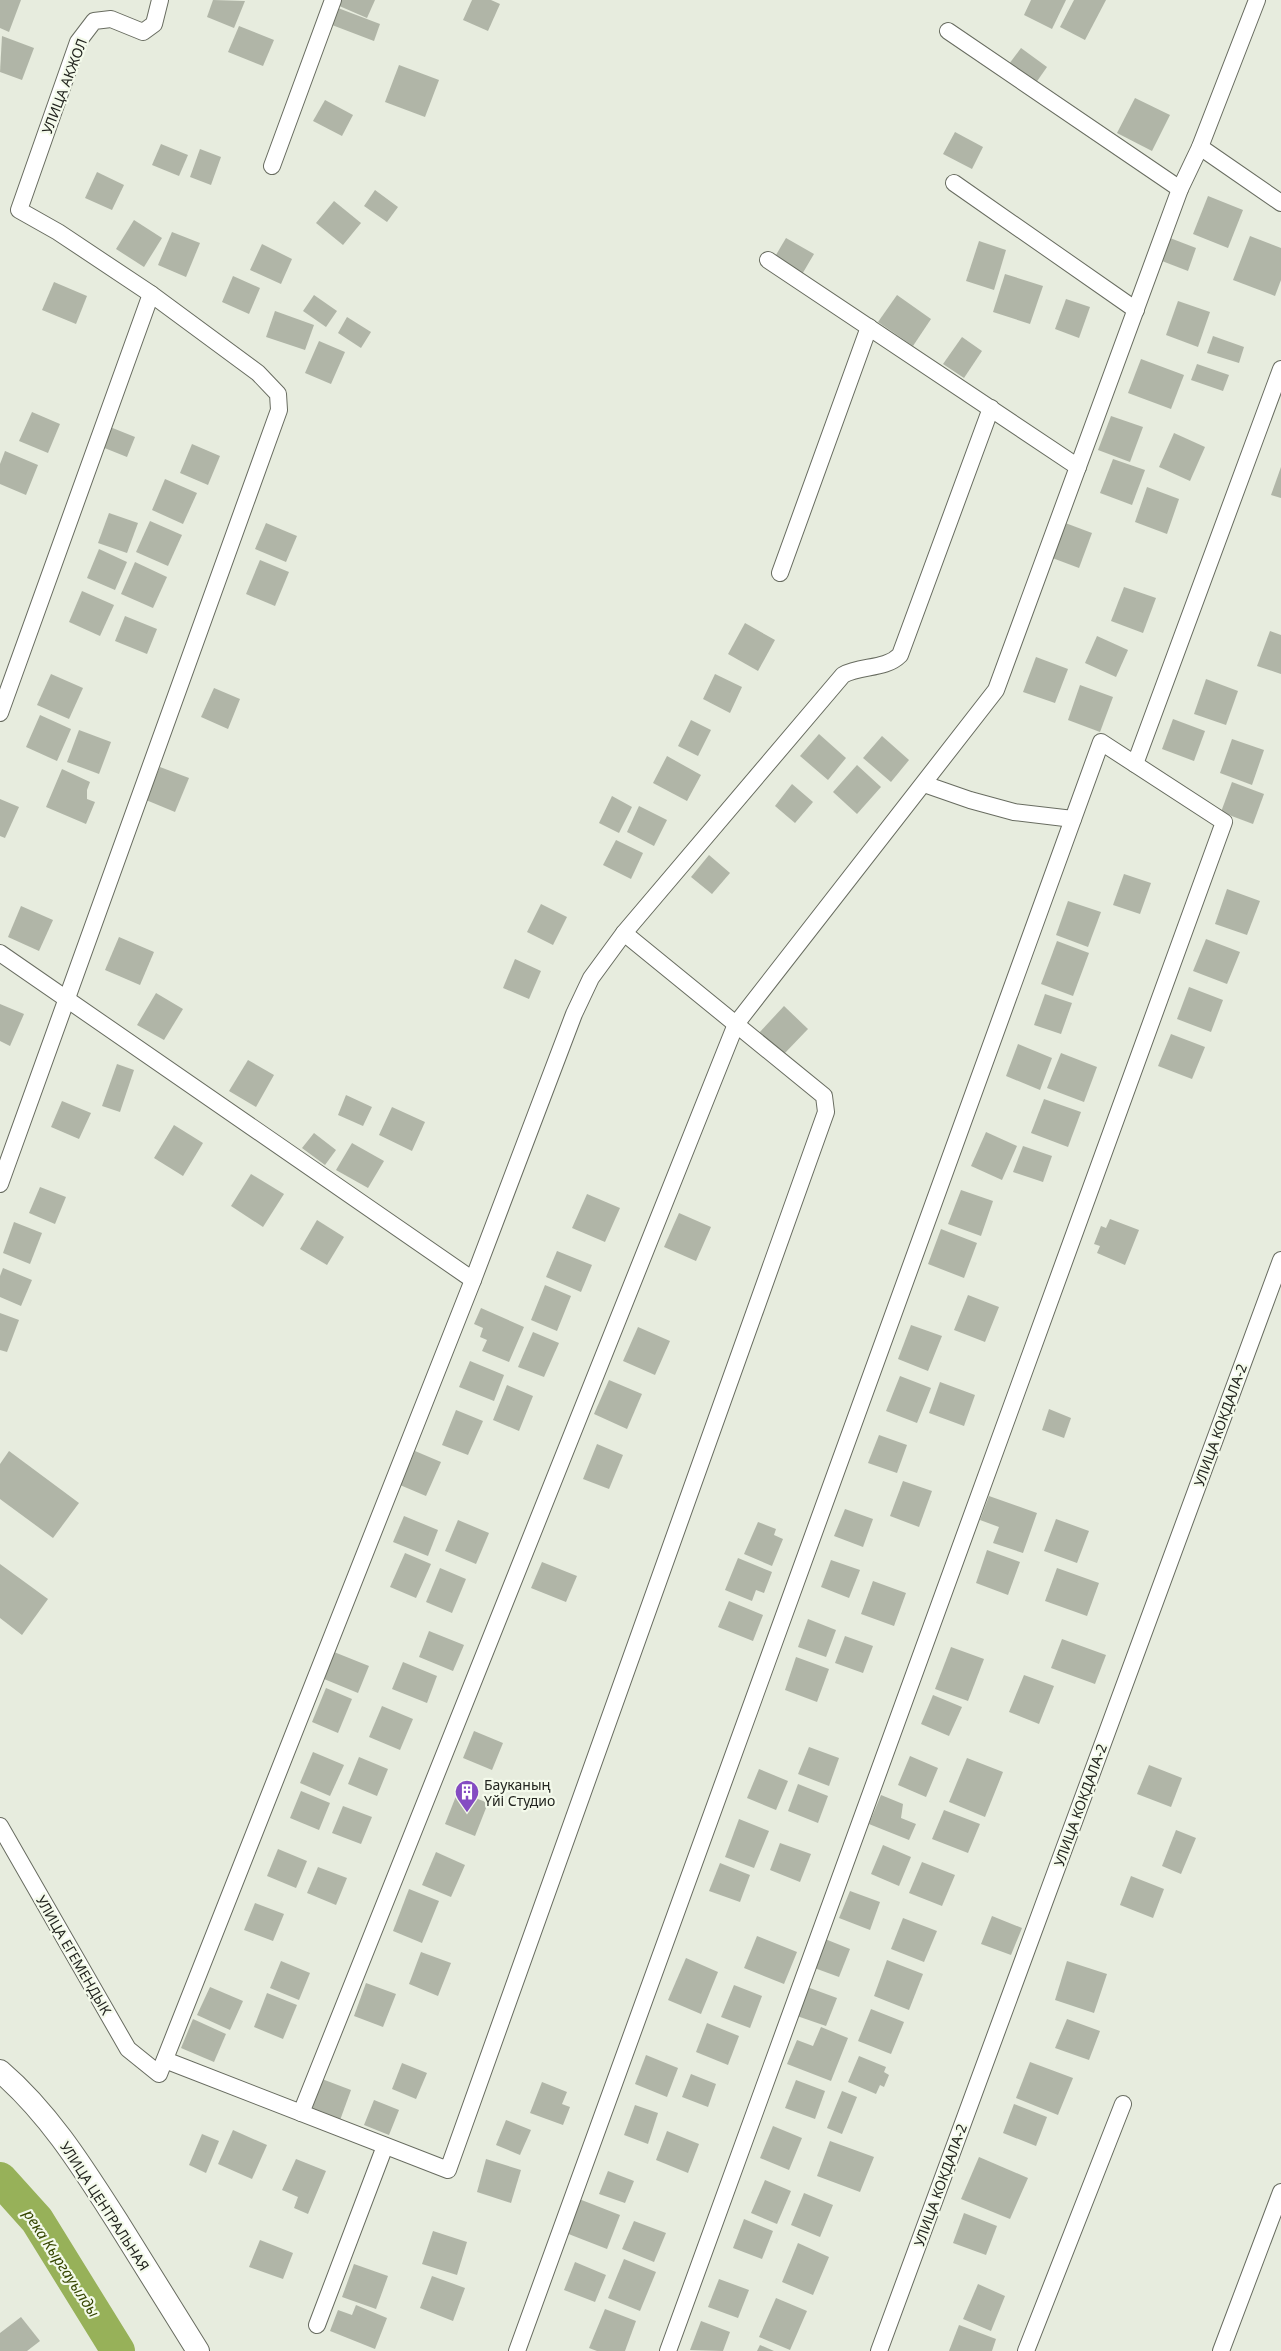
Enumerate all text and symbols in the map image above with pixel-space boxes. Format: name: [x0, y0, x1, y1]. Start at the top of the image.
street label: УЛИЦА АКЖОЛ: [37, 35, 91, 137]
street label: УЛИЦА КОКДАЛА-2: [1189, 1361, 1251, 1489]
street label: УЛИЦА КОКДАЛА-2: [1049, 1741, 1111, 1869]
place label: Бауканың Үйі Студио: [484, 1775, 555, 1810]
building icon: Бауканың Үйі Студио: [454, 1779, 480, 1813]
street label: УЛИЦА ЕГЕМЕНДЫК: [32, 1892, 116, 2018]
street label: УЛИЦА КОКДАЛА-2: [909, 2121, 971, 2249]
street label: УЛИЦА ЦЕНТРАЛЬНАЯ: [56, 2138, 154, 2274]
water label: река Кыргауылды: [19, 2204, 104, 2321]

